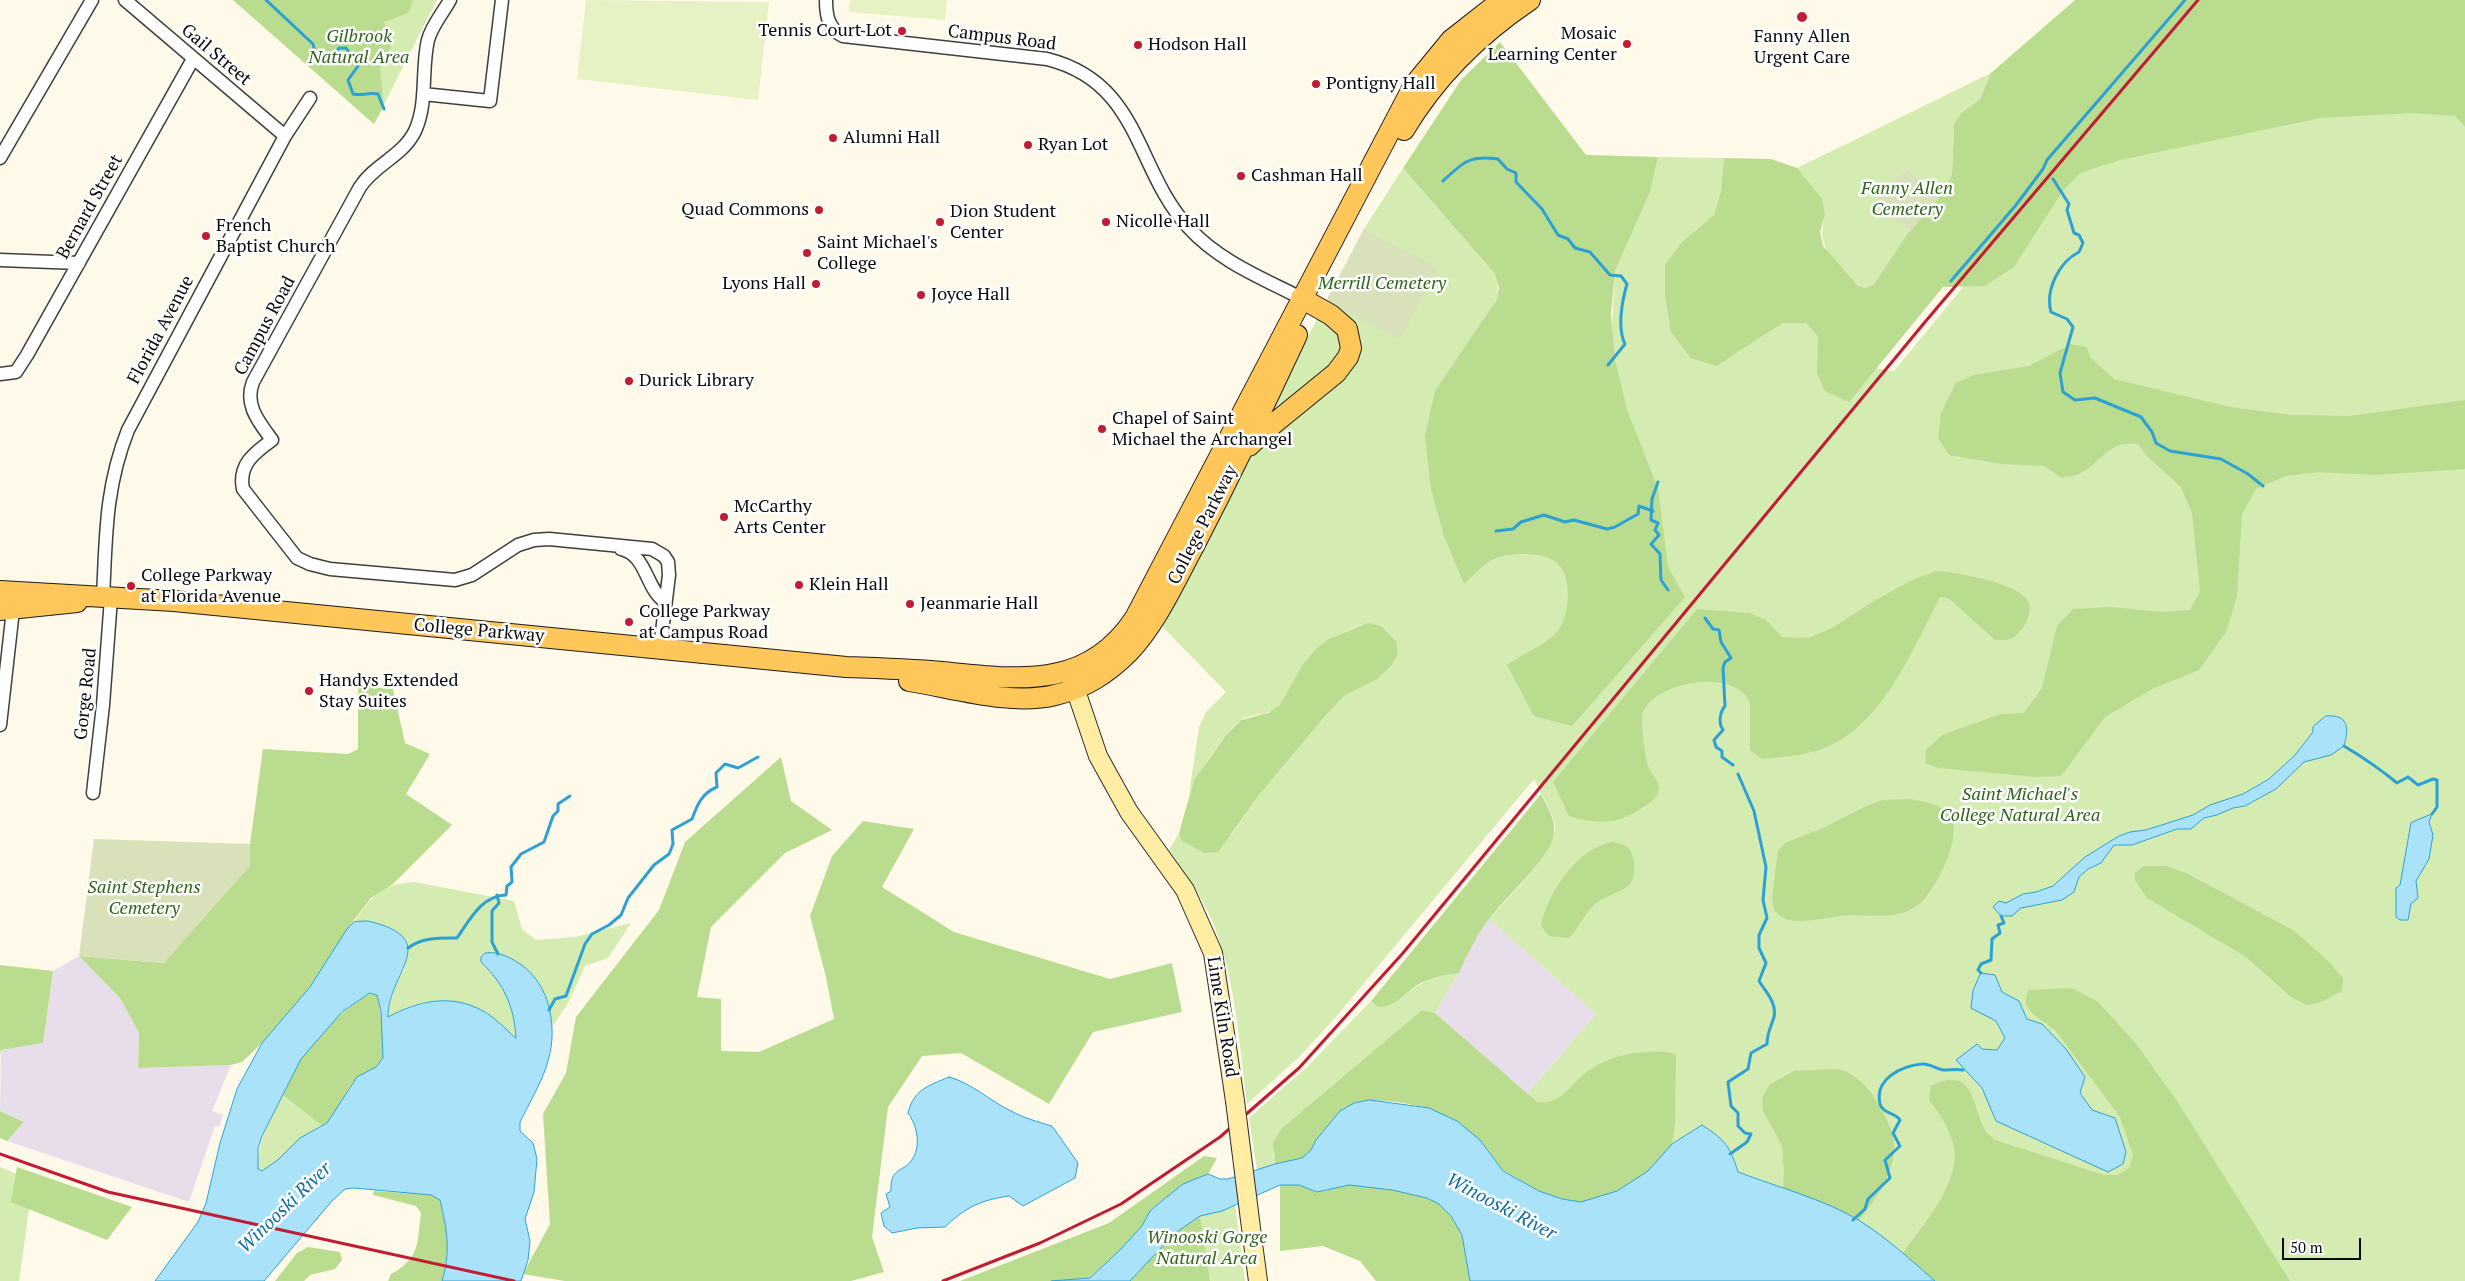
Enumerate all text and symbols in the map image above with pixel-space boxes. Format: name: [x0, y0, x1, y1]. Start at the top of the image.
marker: Fanny Allen Urgent Care: [1795, 10, 1809, 24]
street label: Gail Street: [177, 20, 255, 90]
place label: Tennis Court Lot: [758, 20, 892, 42]
street label: Campus Road: [947, 21, 1057, 55]
place label: Mosaic Learning Center: [1488, 23, 1617, 66]
marker: Tennis Court Lot: [896, 25, 908, 37]
park label: Gilbrook Natural Area: [309, 26, 409, 68]
place label: Fanny Allen Urgent Care: [1754, 26, 1850, 68]
place label: Hodson Hall: [1148, 34, 1247, 56]
marker: Mosaic Learning Center: [1621, 38, 1633, 50]
marker: Hodson Hall: [1132, 39, 1144, 51]
place label: Pontigny Hall: [1326, 73, 1436, 95]
marker: Pontigny Hall: [1310, 78, 1322, 90]
place label: Alumni Hall: [843, 127, 940, 149]
marker: Alumni Hall: [827, 132, 839, 144]
place label: Ryan Lot: [1038, 134, 1108, 156]
marker: Ryan Lot: [1022, 139, 1034, 151]
street label: Bernard Street: [52, 151, 128, 263]
place label: Cashman Hall: [1251, 165, 1363, 187]
marker: Cashman Hall: [1235, 170, 1247, 182]
park label: Fanny Allen Cemetery: [1861, 178, 1953, 220]
place label: Quad Commons: [681, 199, 809, 221]
place label: Dion Student Center: [950, 201, 1056, 243]
marker: Quad Commons: [813, 204, 825, 216]
place label: Nicolle Hall: [1116, 211, 1210, 233]
place label: French Baptist Church: [216, 215, 335, 258]
marker: Dion Student Center: [934, 216, 946, 228]
marker: Nicolle Hall: [1100, 216, 1112, 228]
marker: French Baptist Church: [200, 230, 212, 242]
place label: Saint Michael's College: [817, 232, 938, 274]
marker: Saint Michael's College: [801, 247, 813, 259]
street label: Florida Avenue: [123, 272, 199, 388]
street label: Campus Road: [230, 273, 300, 379]
place label: Lyons Hall: [722, 273, 806, 295]
park label: Merrill Cemetery: [1318, 273, 1446, 295]
marker: Lyons Hall: [810, 278, 822, 290]
place label: Joyce Hall: [931, 284, 1010, 306]
marker: Joyce Hall: [915, 289, 927, 301]
place label: Durick Library: [639, 370, 754, 392]
marker: Durick Library: [623, 375, 635, 387]
place label: Chapel of Saint Michael the Archangel: [1112, 408, 1292, 450]
marker: Chapel of Saint Michael the Archangel: [1096, 423, 1108, 435]
street label: College Parkway: [1164, 462, 1242, 588]
place label: McCarthy Arts Center: [734, 496, 826, 538]
marker: McCarthy Arts Center: [718, 511, 730, 523]
place label: College Parkway at Florida Avenue: [141, 565, 281, 608]
place label: Klein Hall: [809, 574, 889, 596]
marker: Klein Hall: [793, 579, 805, 591]
marker: College Parkway at Florida Avenue: [125, 580, 137, 592]
place label: Jeanmarie Hall: [920, 593, 1038, 615]
marker: Jeanmarie Hall: [904, 598, 916, 610]
place label: College Parkway at Campus Road: [639, 601, 770, 644]
street label: College Parkway: [413, 615, 545, 647]
marker: College Parkway at Campus Road: [623, 616, 635, 628]
street label: Gorge Road: [70, 647, 102, 741]
place label: Handys Extended Stay Suites: [319, 670, 458, 712]
marker: Handys Extended Stay Suites: [303, 685, 315, 697]
park label: Saint Michael's College Natural Area: [1940, 784, 2100, 826]
park label: Saint Stephens Cemetery: [87, 877, 201, 920]
street label: Lime Kiln Road: [1202, 955, 1242, 1079]
water label: Winooski River: [234, 1158, 336, 1258]
water label: Winooski River: [1442, 1169, 1560, 1245]
park label: Winooski Gorge Natural Area: [1147, 1227, 1267, 1270]
scale bar: [2285, 1228, 2364, 1260]
text: 50 m: [2290, 1237, 2323, 1257]

